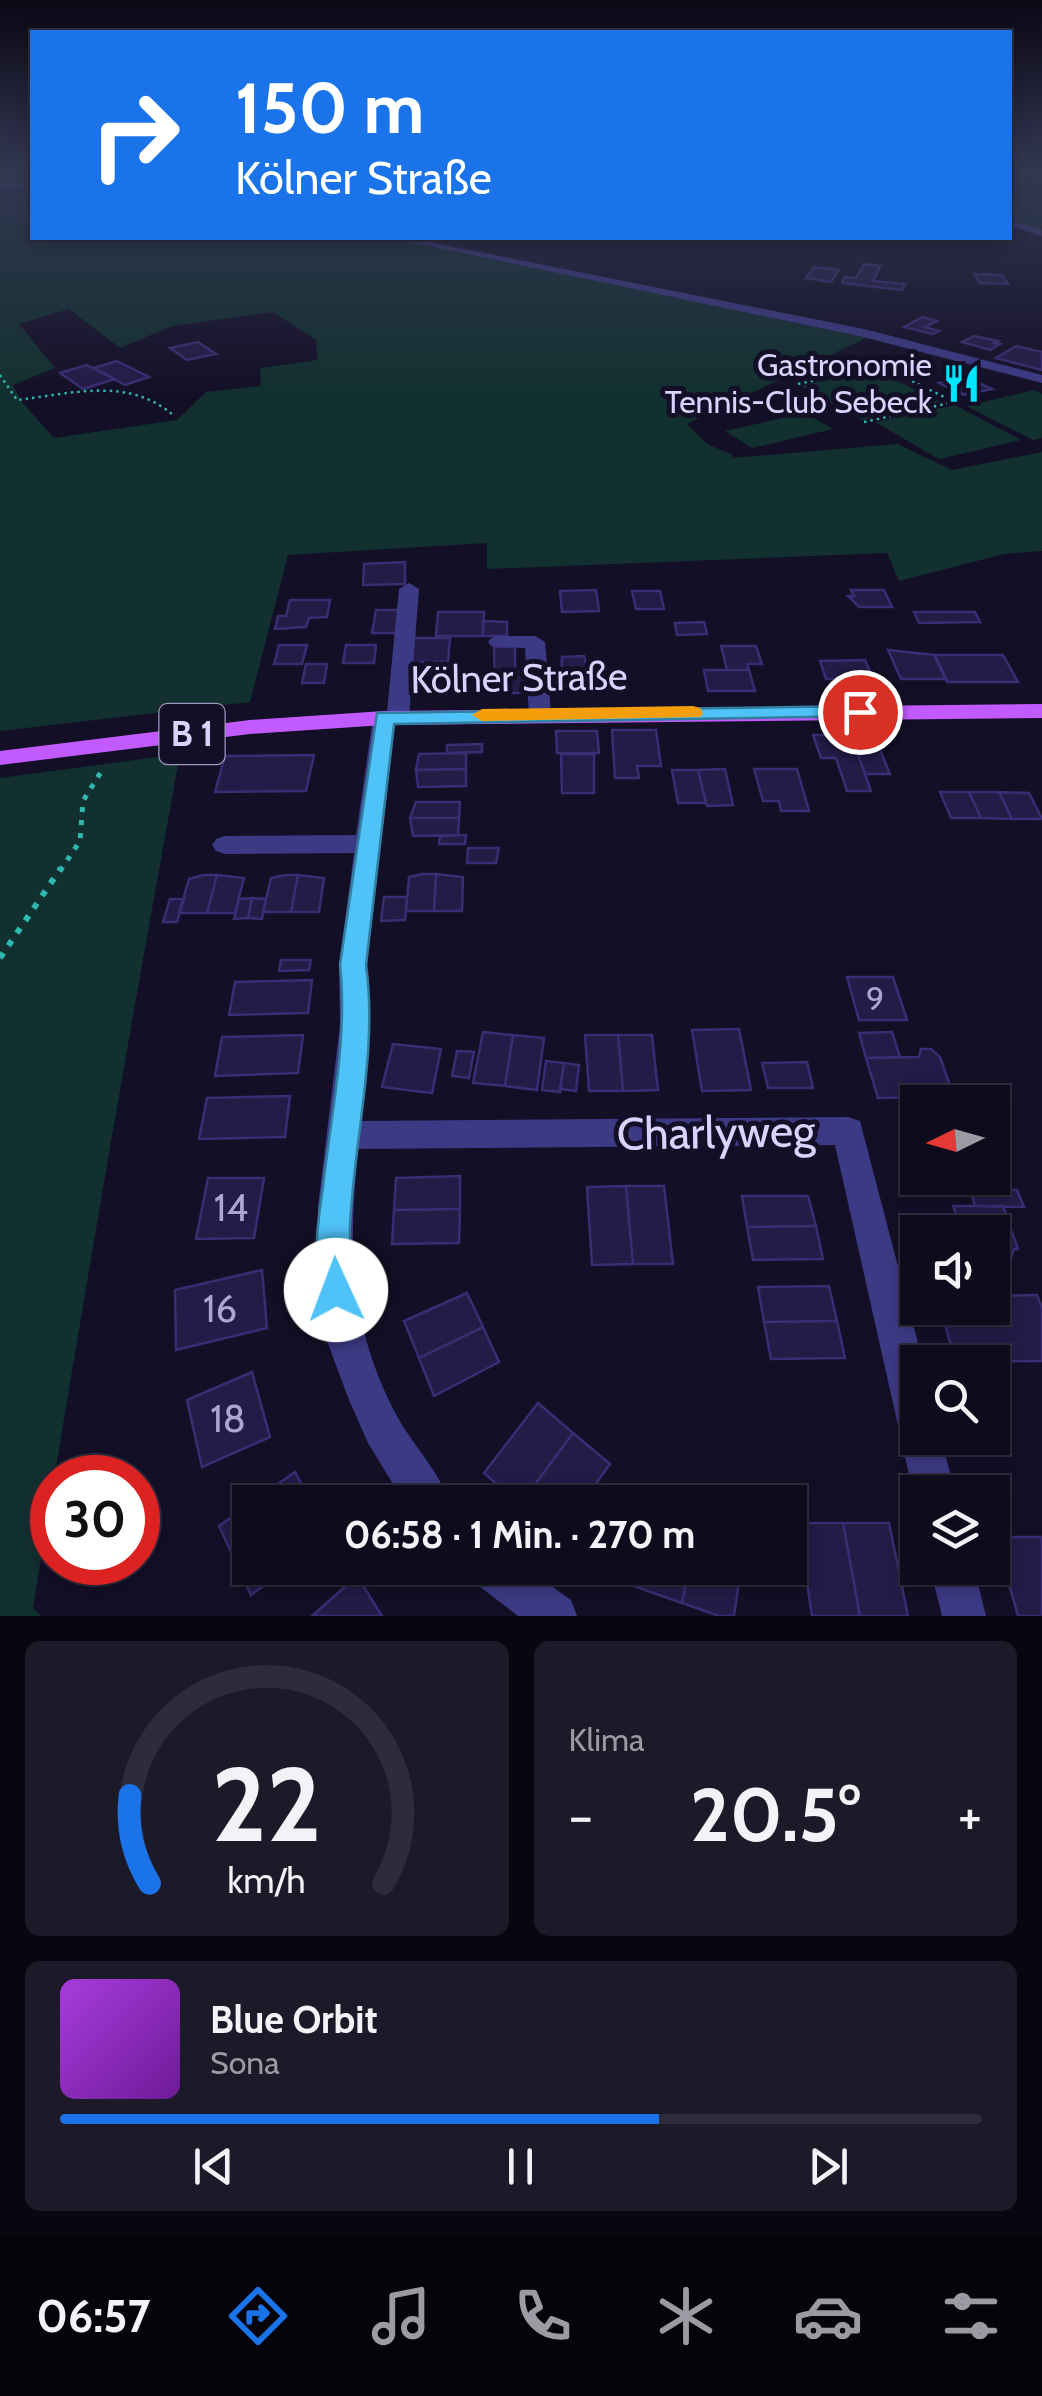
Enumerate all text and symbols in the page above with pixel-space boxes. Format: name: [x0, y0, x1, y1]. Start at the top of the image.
text: 150 m: [235, 65, 424, 151]
icon: right: [70, 70, 200, 200]
text: Kölner Straße: [235, 151, 492, 205]
place label: Gastronomie Tennis-Club Sebeck: [665, 345, 933, 421]
restaurant icon: Gastronomie Tennis-Club Sebeck: [941, 362, 983, 404]
street label: Kölner Straße: [410, 652, 628, 703]
pin: [818, 670, 903, 755]
icon: arrive: [833, 685, 888, 740]
road number: B 1: [160, 704, 224, 764]
house number: 9: [866, 978, 884, 1017]
north arrow: [900, 1085, 1010, 1195]
map controls: [900, 1085, 1010, 1585]
street label: Charlyweg: [616, 1103, 816, 1161]
house number: 14: [214, 1184, 248, 1231]
button: sound: [900, 1215, 1010, 1325]
position arrow: [284, 1238, 388, 1342]
house number: 16: [203, 1285, 237, 1332]
button: search: [900, 1345, 1010, 1455]
house number: 18: [210, 1395, 246, 1442]
speed limit sign: 30: [30, 1455, 160, 1585]
button: layers: [900, 1475, 1010, 1585]
text: 06:58 · 1 Min. · 270 m: [344, 1511, 695, 1558]
text: Klima: [569, 1720, 644, 1759]
text: 22: [212, 1741, 322, 1867]
text: 20.5°: [690, 1769, 860, 1860]
text: −: [569, 1782, 593, 1849]
text: +: [958, 1782, 982, 1849]
text: km/h: [228, 1859, 306, 1902]
text: Blue Orbit: [210, 1996, 378, 2043]
text: Sona: [210, 2043, 280, 2082]
icon: previous: [186, 2139, 241, 2194]
icon: pause: [493, 2139, 548, 2194]
icon: next: [801, 2139, 856, 2194]
icon: directions: [223, 2281, 293, 2351]
icon: music: [366, 2281, 436, 2351]
icon: phone: [508, 2281, 578, 2351]
icon: climate: [651, 2281, 721, 2351]
icon: car: [793, 2281, 863, 2351]
icon: filters: [936, 2281, 1006, 2351]
text: 06:57: [36, 2289, 150, 2343]

